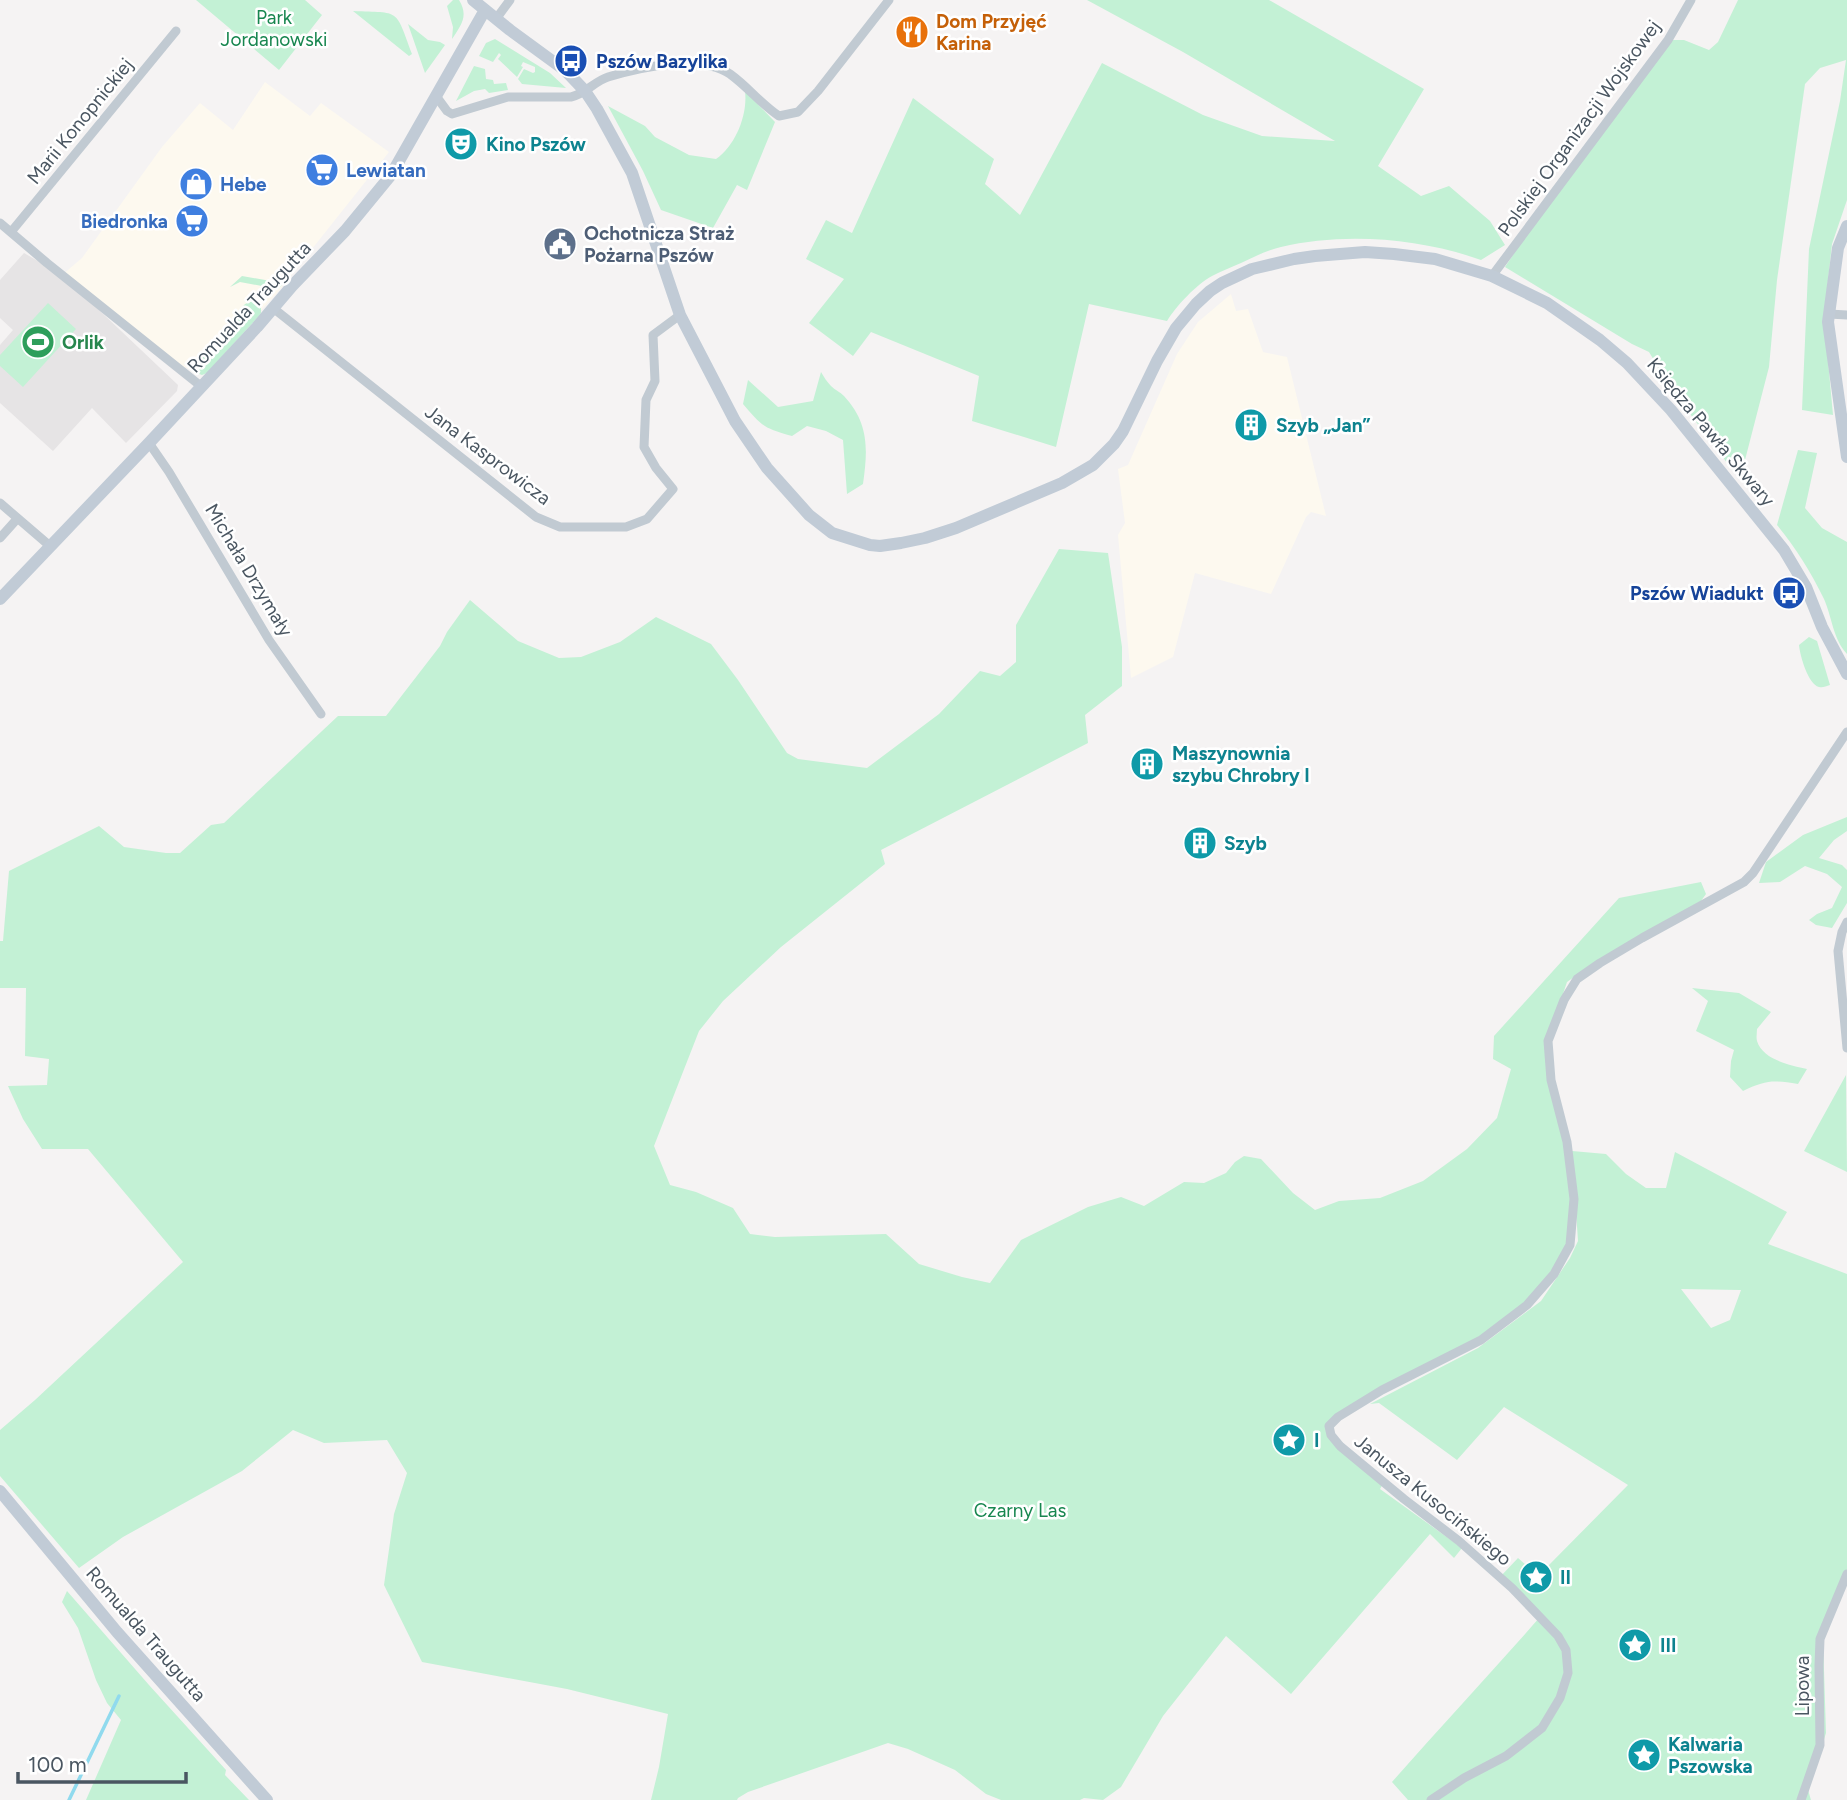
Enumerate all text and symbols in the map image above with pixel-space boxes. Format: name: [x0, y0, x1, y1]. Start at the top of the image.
park label: Park Jordanowski: [221, 6, 327, 51]
place label: Dom Przyjęć Karina: [936, 10, 1047, 55]
restaurant icon: Dom Przyjęć Karina: [893, 13, 931, 51]
street label: Polskiej Organizacji Wojskowej: [1493, 15, 1665, 241]
bus stop icon: Pszów Bazylika: [552, 42, 590, 80]
place label: Pszów Bazylika: [596, 50, 728, 73]
street label: Marii Konopnickiej: [22, 53, 138, 189]
theatre icon: Kino Pszów: [442, 125, 480, 163]
place label: Kino Pszów: [486, 133, 586, 156]
supermarket icon: Lewiatan: [303, 151, 341, 189]
place label: Lewiatan: [346, 159, 426, 182]
shop icon: Hebe: [177, 165, 215, 203]
place label: Hebe: [220, 173, 267, 196]
supermarket icon: Biedronka: [173, 202, 211, 240]
place label: Biedronka: [81, 210, 168, 233]
place label: Ochotnicza Straż Pożarna Pszów: [584, 222, 734, 267]
public building icon: Ochotnicza Straż Pożarna Pszów: [541, 225, 579, 263]
street label: Romualda Traugutta: [182, 237, 316, 377]
sports icon: Orlik: [19, 323, 57, 361]
place label: Orlik: [62, 331, 105, 354]
street label: Księdza Pawła Skwary: [1642, 353, 1780, 511]
street label: Jana Kasprowicza: [421, 400, 555, 510]
building icon: Szyb „Jan”: [1232, 406, 1270, 444]
place label: Szyb „Jan”: [1276, 414, 1371, 437]
street label: Michała Drzymały: [200, 499, 298, 641]
bus stop icon: Pszów Wiadukt: [1770, 574, 1808, 612]
place label: Pszów Wiadukt: [1630, 582, 1764, 605]
place label: Maszynownia szybu Chrobry I: [1172, 742, 1310, 787]
building icon: Maszynownia szybu Chrobry I: [1128, 745, 1166, 783]
building icon: Szyb: [1181, 824, 1219, 862]
place label: Szyb: [1224, 832, 1267, 855]
place icon: I: [1270, 1421, 1308, 1459]
place label: I: [1314, 1429, 1320, 1452]
street label: Janusza Kusocińskiego: [1350, 1430, 1516, 1570]
park label: Czarny Las: [974, 1499, 1066, 1522]
place icon: II: [1517, 1558, 1555, 1596]
street label: Romualda Traugutta: [81, 1562, 211, 1706]
place label: II: [1560, 1566, 1571, 1589]
place icon: III: [1616, 1626, 1654, 1664]
place label: III: [1660, 1634, 1676, 1657]
street label: Lipowa: [1791, 1656, 1814, 1716]
place label: Kalwaria Pszowska: [1668, 1733, 1753, 1778]
place icon: Kalwaria Pszowska: [1625, 1736, 1663, 1774]
scale bar: [18, 1741, 186, 1785]
text: 100 m: [28, 1752, 87, 1777]

